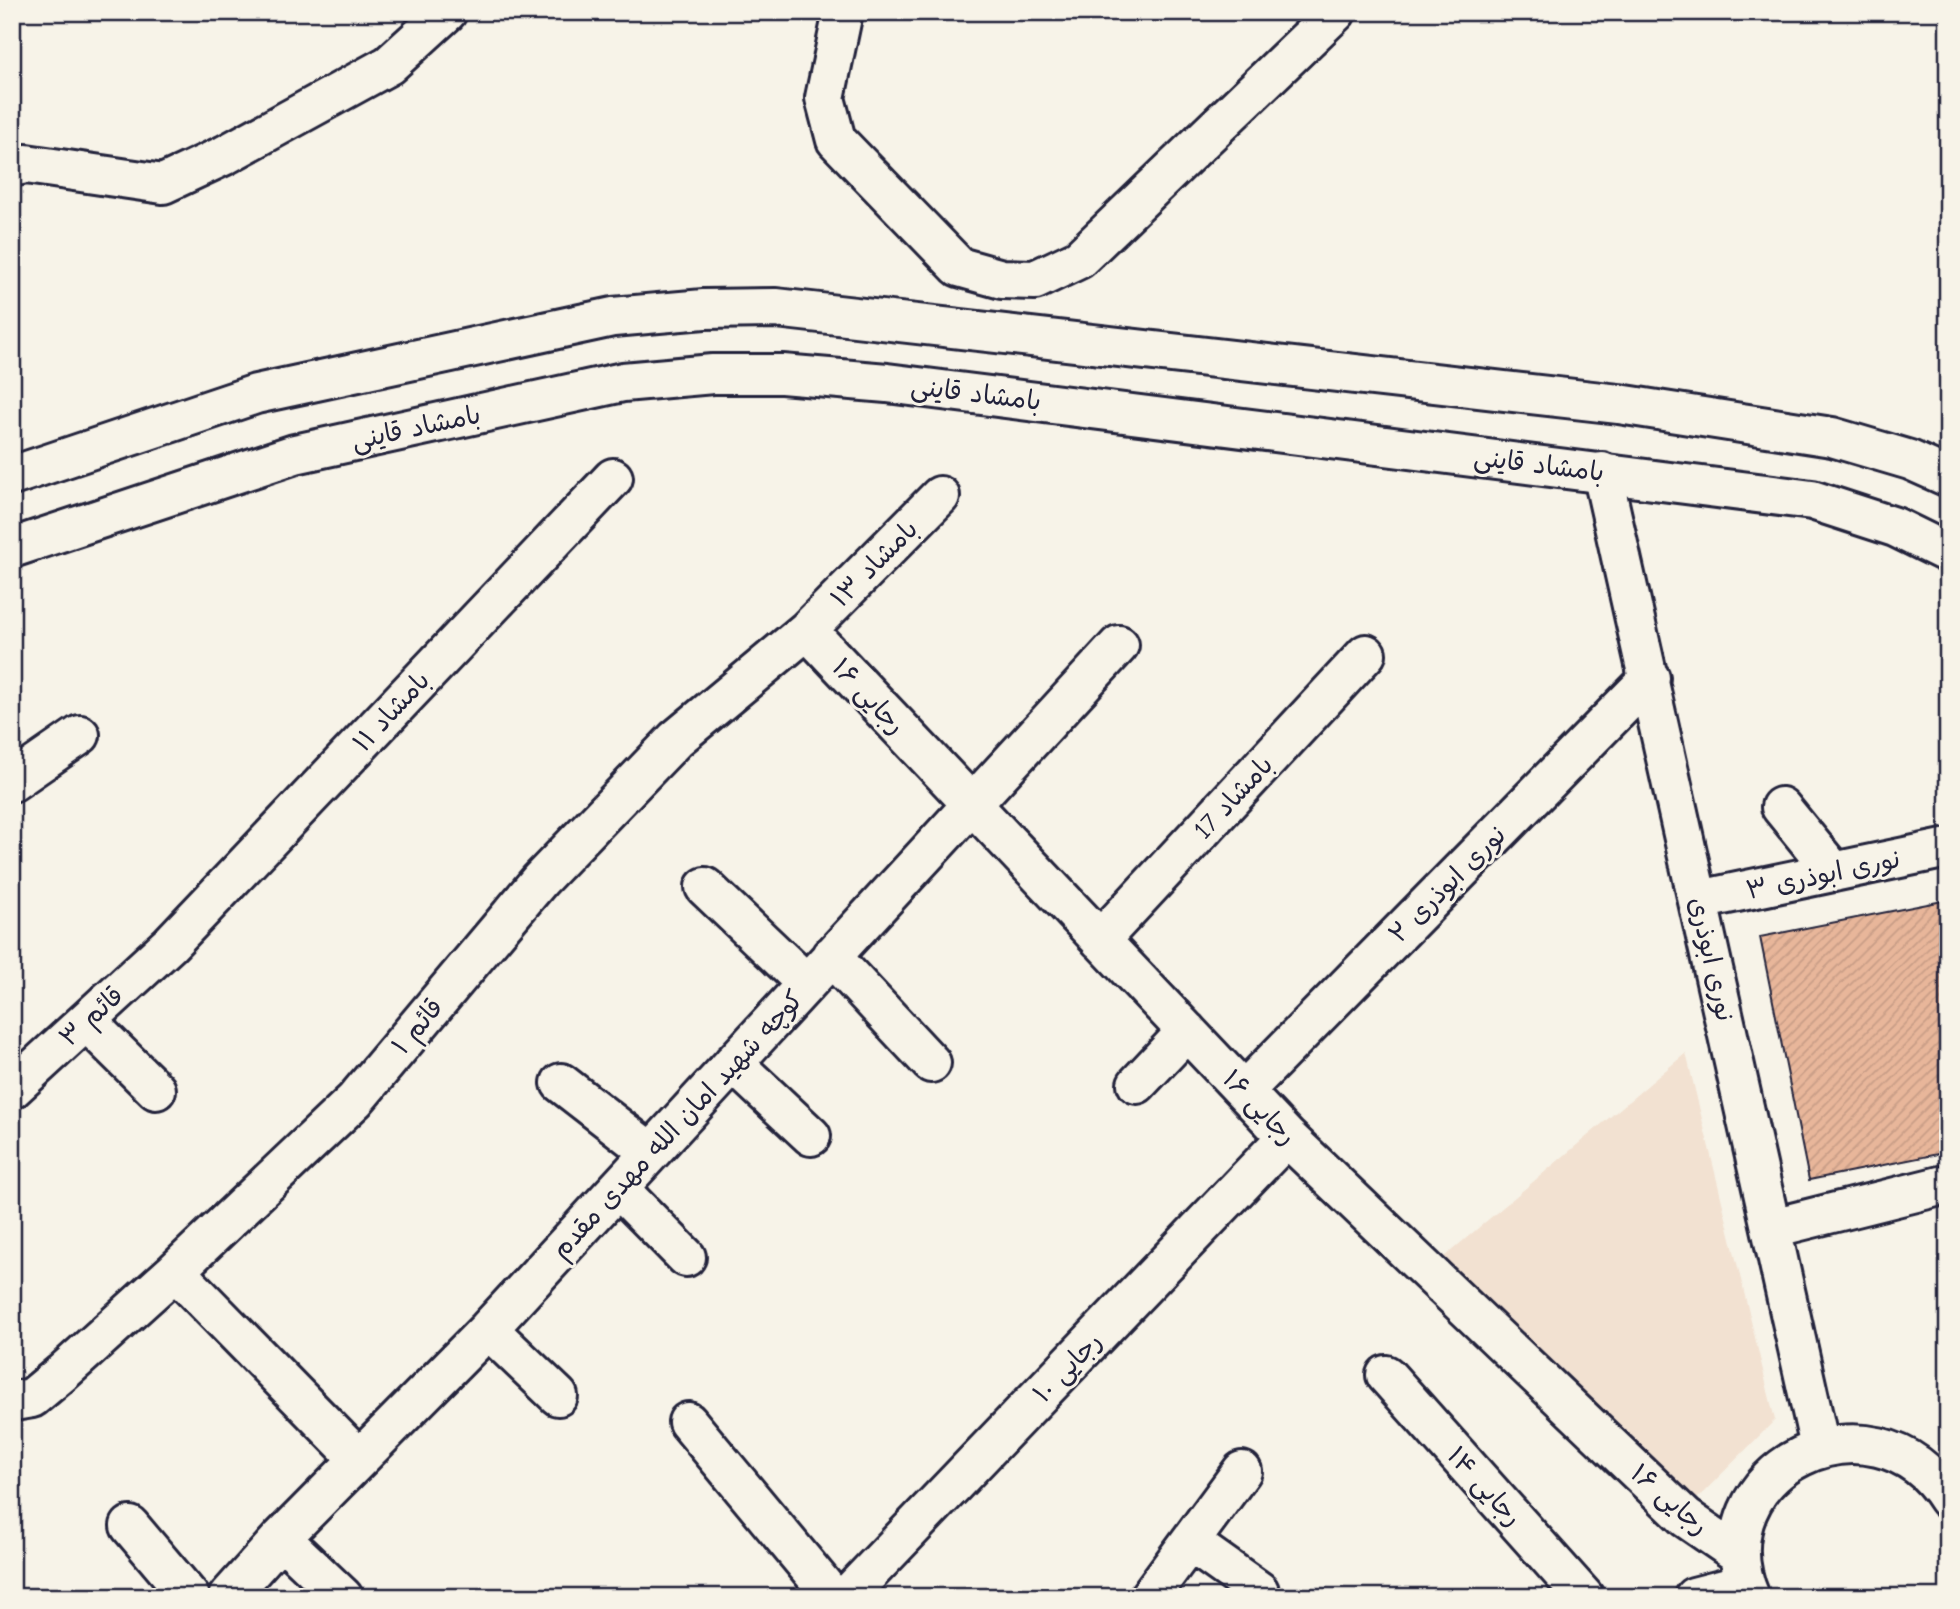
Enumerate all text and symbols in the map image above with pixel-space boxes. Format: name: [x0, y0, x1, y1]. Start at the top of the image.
street label: بامشاد قاینی: [909, 371, 1043, 418]
street label: بامشاد قاینی: [349, 400, 484, 457]
street label: بامشاد قاینی: [1472, 442, 1606, 489]
street label: بامشاد ۱۳: [825, 514, 924, 613]
street label: رجایی ۱۶: [825, 653, 911, 741]
street label: بامشاد ۱۱: [347, 665, 436, 758]
street label: بامشاد 17: [1188, 750, 1280, 845]
street label: نوری ابوذری ۲: [1383, 820, 1512, 949]
street label: نوری ابوذری ۳: [1744, 844, 1903, 906]
street label: نوری ابوذری: [1682, 894, 1740, 1024]
street label: قائم ۳: [54, 980, 132, 1056]
street label: کوچه شهید امان الله مهدی مقدم: [546, 985, 813, 1267]
street label: قائم ۱: [386, 993, 453, 1063]
street label: رجایی ۱۶: [1216, 1064, 1302, 1152]
street label: رجایی ۱۰: [1027, 1327, 1109, 1410]
street label: رجایی ۱۴: [1440, 1441, 1528, 1533]
street label: رجایی ۱۶: [1624, 1458, 1714, 1542]

